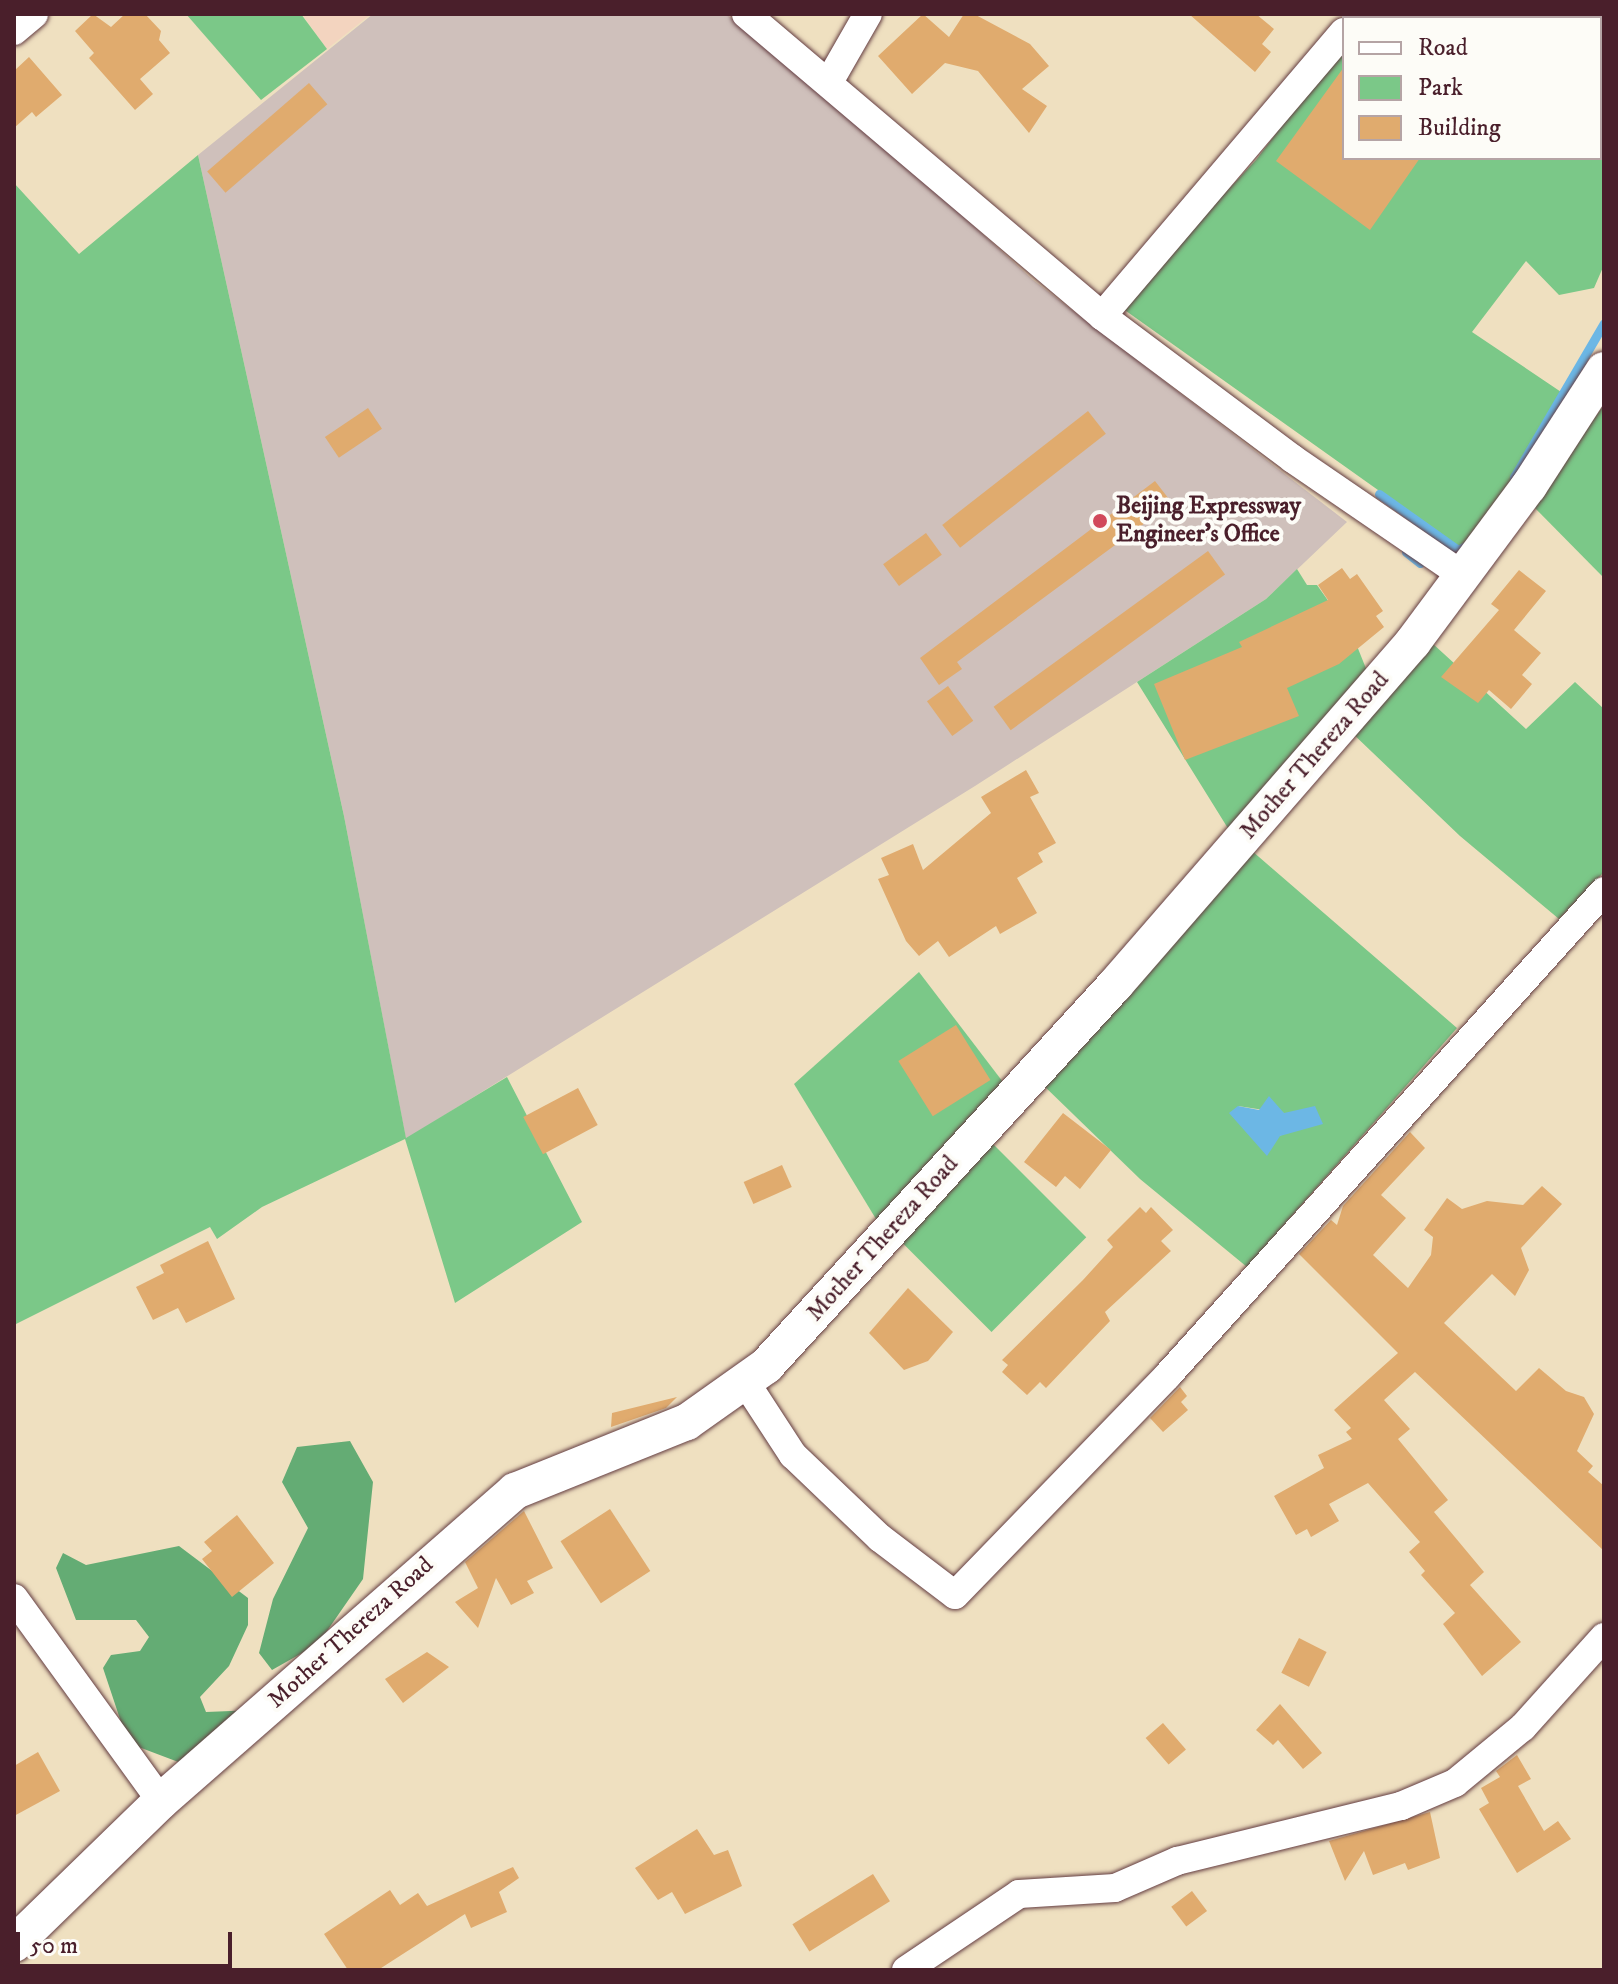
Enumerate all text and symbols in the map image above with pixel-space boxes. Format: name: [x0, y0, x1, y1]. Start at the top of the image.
legend: [1342, 16, 1602, 160]
text: Road: [1418, 33, 1468, 63]
text: Park: [1418, 73, 1463, 103]
text: Building: [1418, 113, 1501, 143]
place label: Beijing Expressway Engineer's Office: [1116, 493, 1301, 549]
marker: Beijing Expressway Engineer's Office: [1091, 512, 1109, 530]
street label: Mother Thereza Road: [1234, 666, 1396, 846]
street label: Mother Thereza Road: [801, 1150, 965, 1328]
street label: Mother Thereza Road: [262, 1551, 440, 1715]
scale bar: [20, 1916, 236, 1966]
text: 50 m: [30, 1931, 78, 1961]

